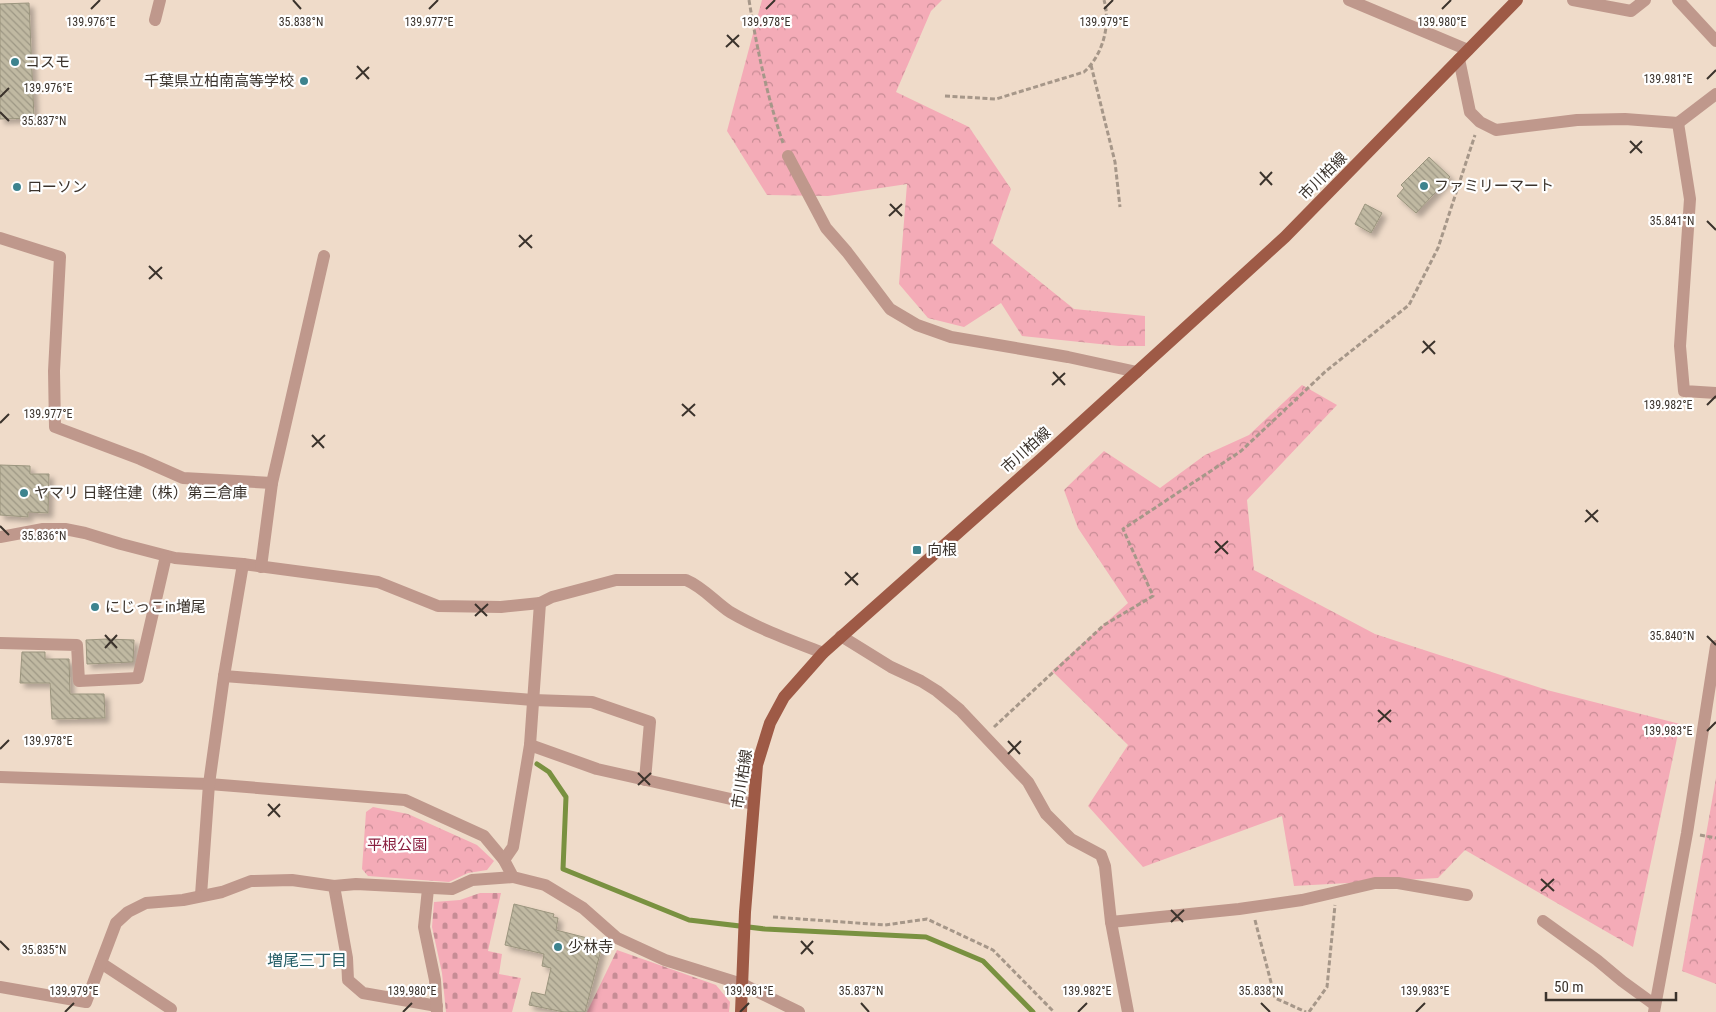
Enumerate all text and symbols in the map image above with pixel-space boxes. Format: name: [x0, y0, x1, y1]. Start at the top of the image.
text: 139.976°E: [66, 15, 116, 29]
text: 35.838°N: [279, 15, 323, 29]
text: 139.977°E: [404, 15, 454, 29]
text: 139.978°E: [741, 15, 791, 29]
text: 139.979°E: [1079, 15, 1129, 29]
text: 139.980°E: [1417, 15, 1467, 29]
place label: コスモ: [25, 53, 70, 71]
marker: コスモ: [9, 56, 21, 68]
place label: 千葉県立柏南高等学校: [144, 72, 294, 90]
text: 139.981°E: [1643, 72, 1693, 86]
marker: 千葉県立柏南高等学校: [298, 75, 310, 87]
text: 139.976°E: [23, 81, 73, 95]
text: 35.837°N: [22, 114, 66, 128]
street label: 市川柏線: [1295, 148, 1351, 204]
place label: ファミリーマート: [1434, 177, 1554, 195]
place label: ローソン: [27, 178, 87, 196]
marker: ファミリーマート: [1418, 180, 1430, 192]
marker: ローソン: [11, 181, 23, 193]
text: 35.841°N: [1650, 214, 1694, 228]
text: 139.982°E: [1643, 398, 1693, 412]
text: 139.977°E: [23, 407, 73, 421]
street label: 市川柏線: [998, 423, 1054, 477]
place label: ヤマリ 日軽住建（株）第三倉庫: [34, 484, 247, 502]
marker: ヤマリ 日軽住建（株）第三倉庫: [18, 487, 30, 499]
text: 35.836°N: [22, 529, 66, 543]
place label: 向根: [927, 541, 957, 559]
marker: 向根: [911, 544, 923, 556]
place label: にじっこin増尾: [105, 598, 206, 616]
marker: にじっこin増尾: [89, 601, 101, 613]
text: 35.840°N: [1650, 629, 1694, 643]
text: 139.983°E: [1643, 724, 1693, 738]
text: 139.978°E: [23, 734, 73, 748]
street label: 市川柏線: [728, 748, 756, 810]
park label: 平根公園: [367, 836, 427, 854]
place label: 少林寺: [568, 938, 613, 956]
marker: 少林寺: [552, 941, 564, 953]
text: 35.835°N: [22, 943, 66, 957]
district label: 増尾三丁目: [267, 951, 347, 970]
scale bar: [1546, 970, 1676, 1002]
text: 50 m: [1554, 978, 1584, 996]
text: 139.979°E: [49, 984, 99, 998]
text: 139.980°E: [387, 984, 437, 998]
text: 139.981°E: [724, 984, 774, 998]
text: 35.837°N: [839, 984, 883, 998]
text: 139.982°E: [1062, 984, 1112, 998]
text: 35.838°N: [1239, 984, 1283, 998]
text: 139.983°E: [1400, 984, 1450, 998]

